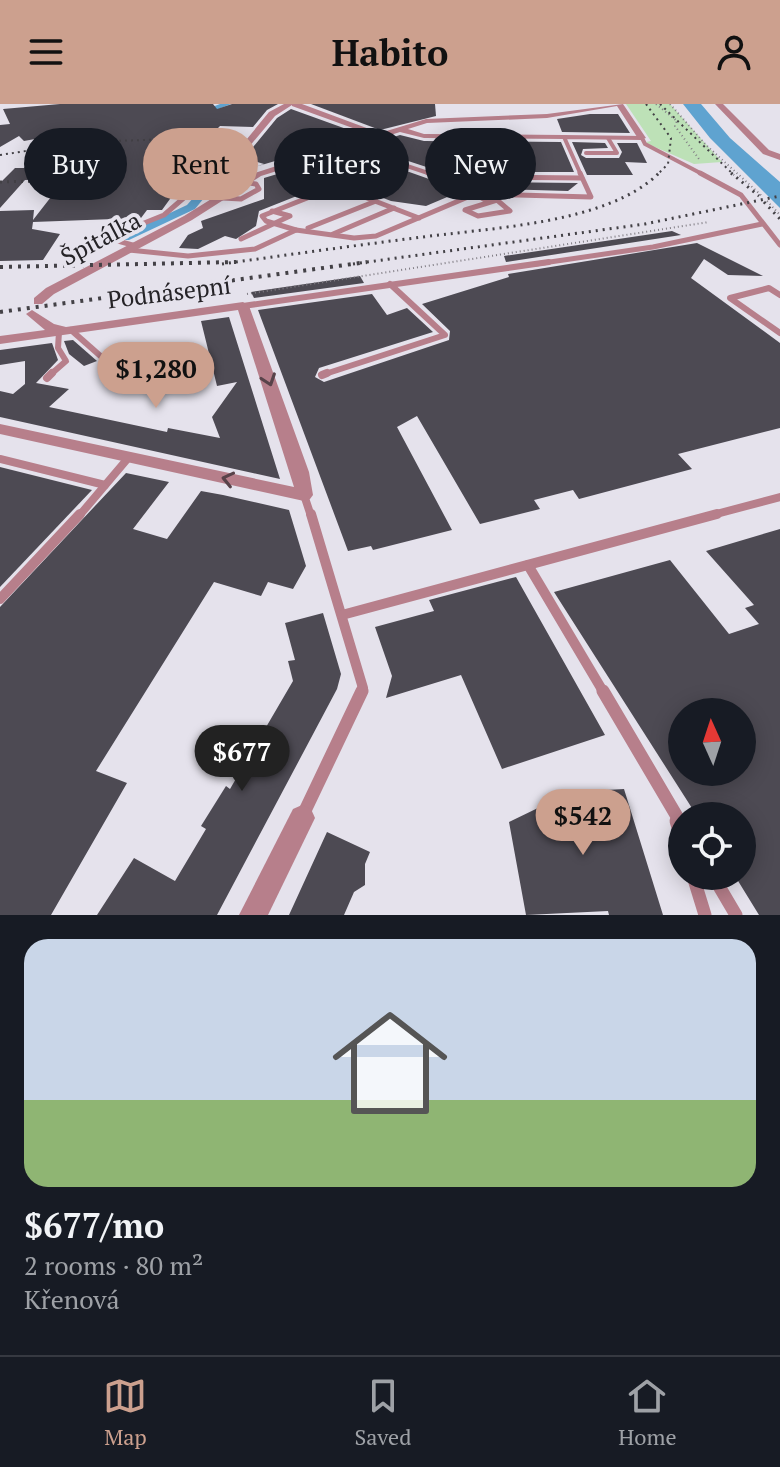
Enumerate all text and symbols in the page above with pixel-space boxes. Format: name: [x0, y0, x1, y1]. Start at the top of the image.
text: Habito: [332, 29, 448, 76]
icon: menu: [24, 30, 68, 74]
icon: person: [712, 30, 756, 74]
chip: Buy: [24, 128, 127, 200]
chip: Rent: [143, 128, 258, 200]
chip: Filters: [274, 128, 409, 200]
chip: New: [425, 128, 536, 200]
street label: Špitálka: [55, 204, 146, 273]
street label: Podnásepní: [105, 269, 232, 315]
pin: $1,280: [91, 342, 221, 410]
text: $1,280: [115, 351, 197, 385]
one-way arrow: [259, 372, 275, 386]
one-way arrow: [221, 472, 235, 489]
north arrow: [668, 698, 756, 786]
map controls: [668, 698, 756, 890]
pin: $677: [195, 725, 289, 793]
text: $677: [213, 734, 271, 768]
pin: $542: [536, 789, 630, 857]
text: $542: [554, 798, 612, 832]
button: locate: [668, 802, 756, 890]
icon: home: [318, 991, 462, 1135]
text: $677/mo: [24, 1203, 164, 1248]
text: 2 rooms · 80 m²: [24, 1248, 203, 1282]
text: Křenová: [24, 1282, 120, 1316]
tab: Map: [103, 1374, 147, 1451]
tab: Saved: [354, 1374, 411, 1451]
tab: Home: [618, 1374, 677, 1451]

